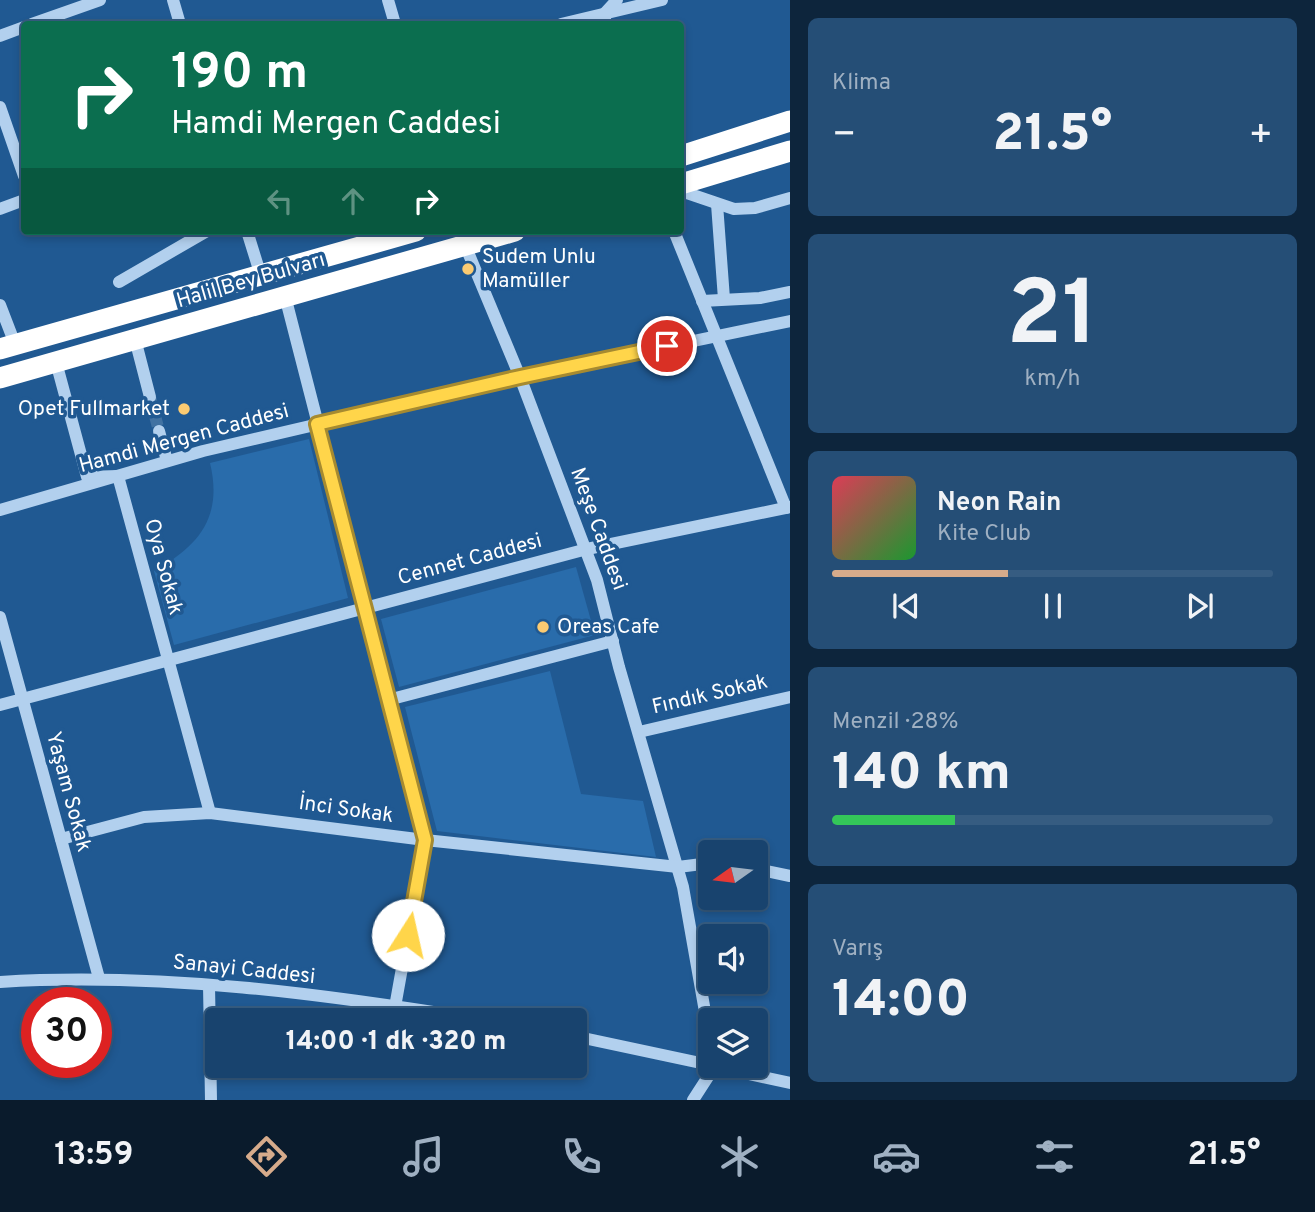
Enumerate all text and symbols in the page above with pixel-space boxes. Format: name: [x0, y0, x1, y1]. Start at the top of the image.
text: 190 m: [171, 44, 308, 106]
icon: right: [56, 49, 147, 140]
text: Klima: [832, 69, 891, 98]
text: 21.5°: [993, 103, 1112, 169]
text: Hamdi Mergen Caddesi: [171, 105, 501, 145]
text: −: [832, 112, 857, 161]
text: +: [1248, 112, 1273, 161]
icon: left: [261, 182, 299, 220]
icon: ahead: [334, 182, 372, 220]
icon: right: [407, 182, 445, 220]
place label: Sudem Unlu Mamüller: [482, 244, 596, 295]
street label: Halil Bey Bulvarı: [174, 247, 328, 315]
marker: Sudem Unlu Mamüller: [460, 261, 476, 277]
text: 21: [1006, 262, 1099, 377]
pin: [637, 316, 697, 376]
icon: arrive: [648, 327, 686, 365]
text: km/h: [1025, 365, 1080, 394]
place label: Opet Fullmarket: [18, 396, 170, 423]
street label: Hamdi Mergen Caddesi: [76, 398, 292, 480]
marker: Opet Fullmarket: [176, 401, 192, 417]
street label: Meşe Caddesi: [563, 464, 633, 594]
text: Neon Rain: [937, 487, 1062, 520]
street label: Oya Sokak: [137, 516, 189, 618]
text: Kite Club: [937, 520, 1031, 549]
street label: Cennet Caddesi: [395, 528, 545, 592]
icon: previous: [887, 587, 925, 625]
icon: pause: [1034, 587, 1072, 625]
icon: next: [1181, 587, 1219, 625]
place label: Oreas Cafe: [557, 614, 659, 641]
marker: Oreas Cafe: [535, 619, 551, 635]
street label: Fındık Sokak: [650, 669, 770, 721]
text: Menzil · 28%: [832, 708, 959, 737]
street label: Yaşam Sokak: [39, 729, 97, 855]
text: 140 km: [832, 742, 1011, 808]
street label: İnci Sokak: [297, 790, 395, 830]
north arrow: [698, 840, 768, 910]
map controls: [698, 840, 768, 1078]
position arrow: [371, 898, 445, 972]
button: sound: [698, 924, 768, 994]
text: Varış: [832, 935, 883, 964]
street label: Sanayi Caddesi: [171, 949, 317, 991]
text: 14:00: [832, 969, 970, 1035]
speed limit sign: 30: [21, 987, 112, 1078]
button: layers: [698, 1008, 768, 1078]
text: 14:00 · 1 dk · 320 m: [286, 1026, 506, 1059]
icon: directions: [242, 1132, 291, 1181]
icon: music: [399, 1132, 448, 1181]
icon: phone: [557, 1132, 606, 1181]
icon: climate: [715, 1132, 764, 1181]
icon: car: [872, 1132, 921, 1181]
icon: filters: [1030, 1132, 1079, 1181]
text: 13:59: [54, 1136, 133, 1176]
text: 21.5°: [1187, 1136, 1261, 1176]

